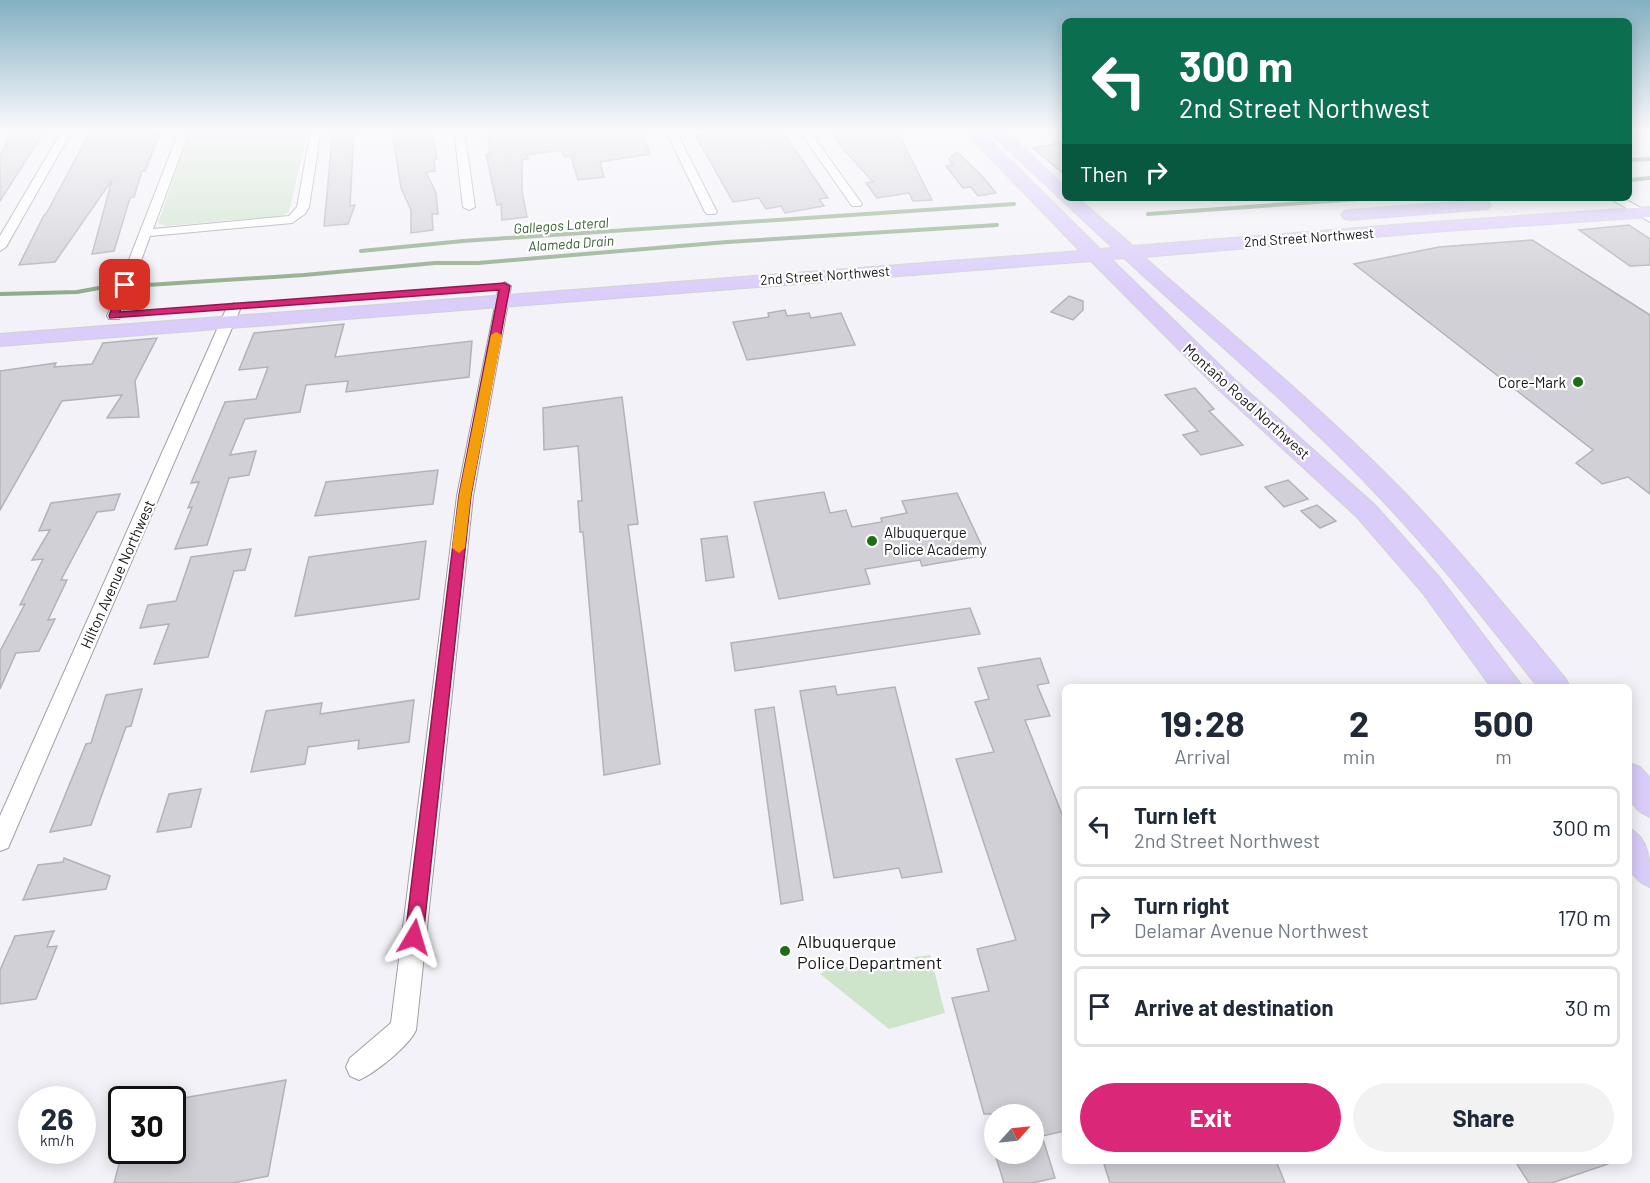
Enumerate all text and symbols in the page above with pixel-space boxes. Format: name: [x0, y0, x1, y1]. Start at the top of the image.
text: 300 m: [1179, 40, 1293, 90]
icon: left: [1080, 42, 1158, 120]
text: 2nd Street Northwest: [1179, 91, 1430, 123]
icon: right: [1140, 156, 1173, 189]
text: Then: [1080, 160, 1128, 186]
water label: Gallegos Lateral: [513, 213, 609, 237]
street label: 2nd Street Northwest: [1243, 224, 1375, 250]
water label: Alameda Drain: [527, 232, 615, 254]
pin: [99, 259, 150, 310]
street label: 2nd Street Northwest: [759, 262, 891, 288]
icon: arrive: [108, 268, 141, 301]
street label: Montaño Road Northwest: [1180, 339, 1314, 463]
place label: Core-Mark: [1498, 373, 1566, 391]
marker: Core-Mark: [1571, 375, 1585, 389]
street label: Hilton Avenue Northwest: [76, 497, 158, 651]
place label: Albuquerque Police Academy: [884, 523, 987, 558]
marker: Albuquerque Police Academy: [865, 534, 879, 548]
text: 19:28: [1160, 701, 1245, 744]
text: 2: [1349, 701, 1369, 744]
text: 500: [1473, 701, 1534, 744]
text: Arrival: [1174, 744, 1230, 768]
text: min: [1343, 744, 1375, 768]
text: m: [1495, 744, 1512, 768]
text: Turn left: [1134, 802, 1217, 828]
icon: left: [1083, 810, 1116, 843]
text: 300 m: [1552, 814, 1611, 840]
text: 2nd Street Northwest: [1134, 828, 1320, 852]
text: Turn right: [1134, 892, 1229, 918]
icon: right: [1083, 900, 1116, 933]
text: 170 m: [1558, 904, 1611, 930]
position arrow: [382, 905, 446, 969]
text: Delamar Avenue Northwest: [1134, 918, 1369, 942]
place label: Albuquerque Police Department: [797, 930, 942, 973]
marker: Albuquerque Police Department: [778, 944, 792, 958]
icon: arrive: [1083, 990, 1116, 1023]
text: Arrive at destination: [1134, 994, 1333, 1020]
text: 30 m: [1565, 994, 1611, 1020]
button: Exit: [1080, 1083, 1341, 1152]
button: Share: [1353, 1083, 1614, 1152]
speed limit sign: 30: [108, 1086, 186, 1164]
text: 26: [41, 1100, 73, 1136]
north arrow: [984, 1104, 1044, 1164]
map controls: [984, 1104, 1044, 1164]
text: km/h: [40, 1131, 74, 1149]

